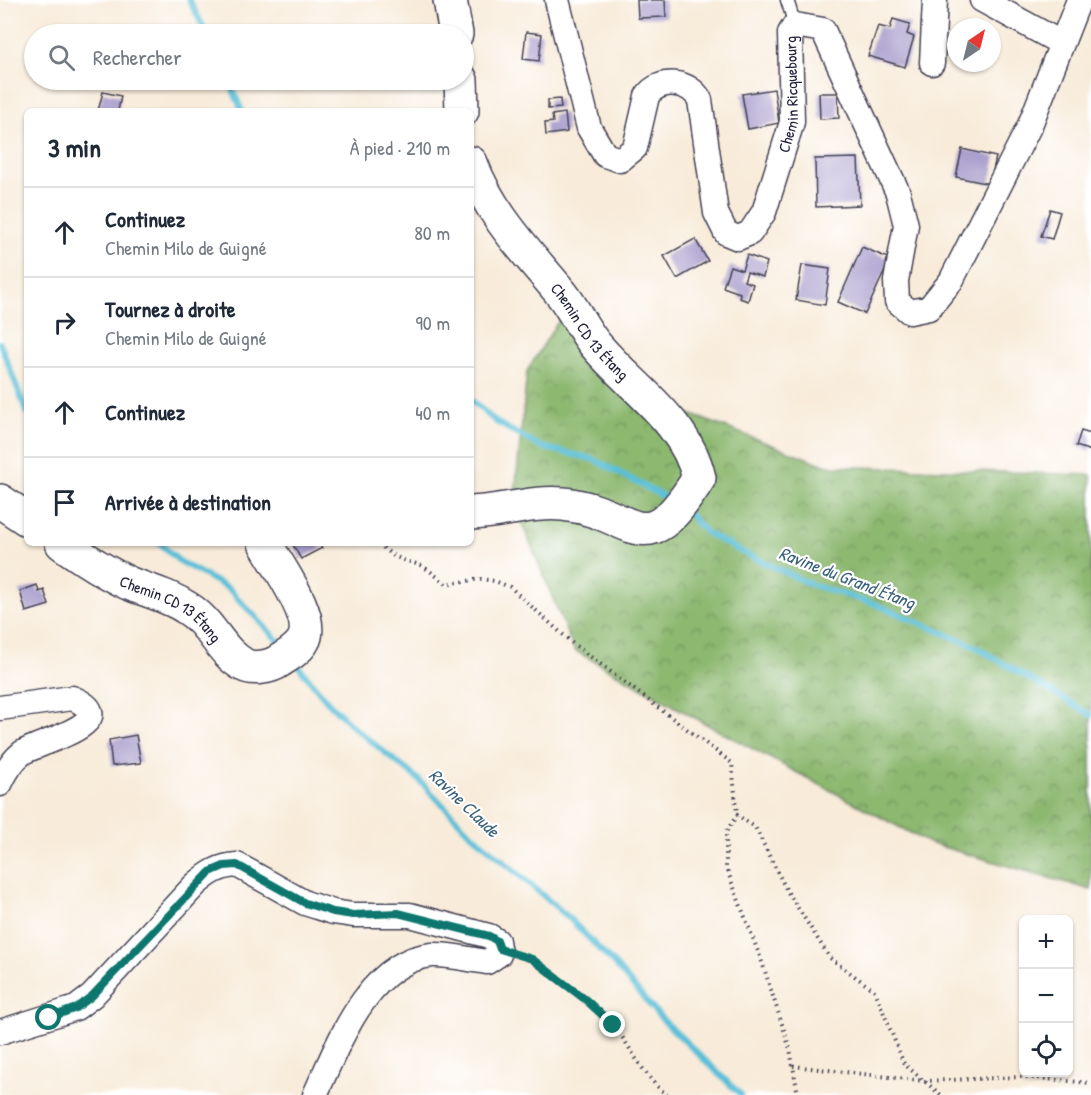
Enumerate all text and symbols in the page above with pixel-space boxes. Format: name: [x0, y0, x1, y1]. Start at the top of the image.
north arrow: [947, 18, 1001, 72]
search box: [24, 24, 474, 90]
street label: Chemin Ricquebourg: [772, 36, 803, 155]
icon: search: [45, 41, 78, 74]
text: Rechercher: [93, 42, 182, 72]
text: 3 min: [48, 130, 101, 165]
text: À pied · 210 m: [350, 134, 450, 161]
text: Continuez: [105, 204, 185, 234]
icon: ahead: [48, 216, 81, 249]
text: 80 m: [414, 219, 450, 246]
text: Chemin Milo de Guigné: [105, 234, 267, 261]
street label: Chemin CD 13 Étang: [546, 278, 634, 385]
text: Tournez à droite: [105, 294, 235, 324]
icon: right: [48, 306, 81, 339]
text: 90 m: [416, 309, 450, 336]
text: Chemin Milo de Guigné: [105, 324, 267, 351]
icon: ahead: [48, 396, 81, 429]
text: Continuez: [105, 397, 185, 427]
text: 40 m: [415, 399, 450, 426]
icon: arrive: [48, 486, 81, 519]
text: Arrivée à destination: [105, 487, 271, 517]
water label: Ravine du Grand Étang: [776, 540, 920, 615]
street label: Chemin CD 13 Étang: [116, 570, 227, 647]
water label: Ravine Claude: [424, 763, 506, 843]
map controls: [1019, 915, 1073, 1077]
button: +: [1019, 915, 1073, 969]
button: −: [1019, 969, 1073, 1023]
route start: [35, 1004, 61, 1030]
route end: [599, 1011, 625, 1037]
button: locate: [1019, 1023, 1073, 1077]

